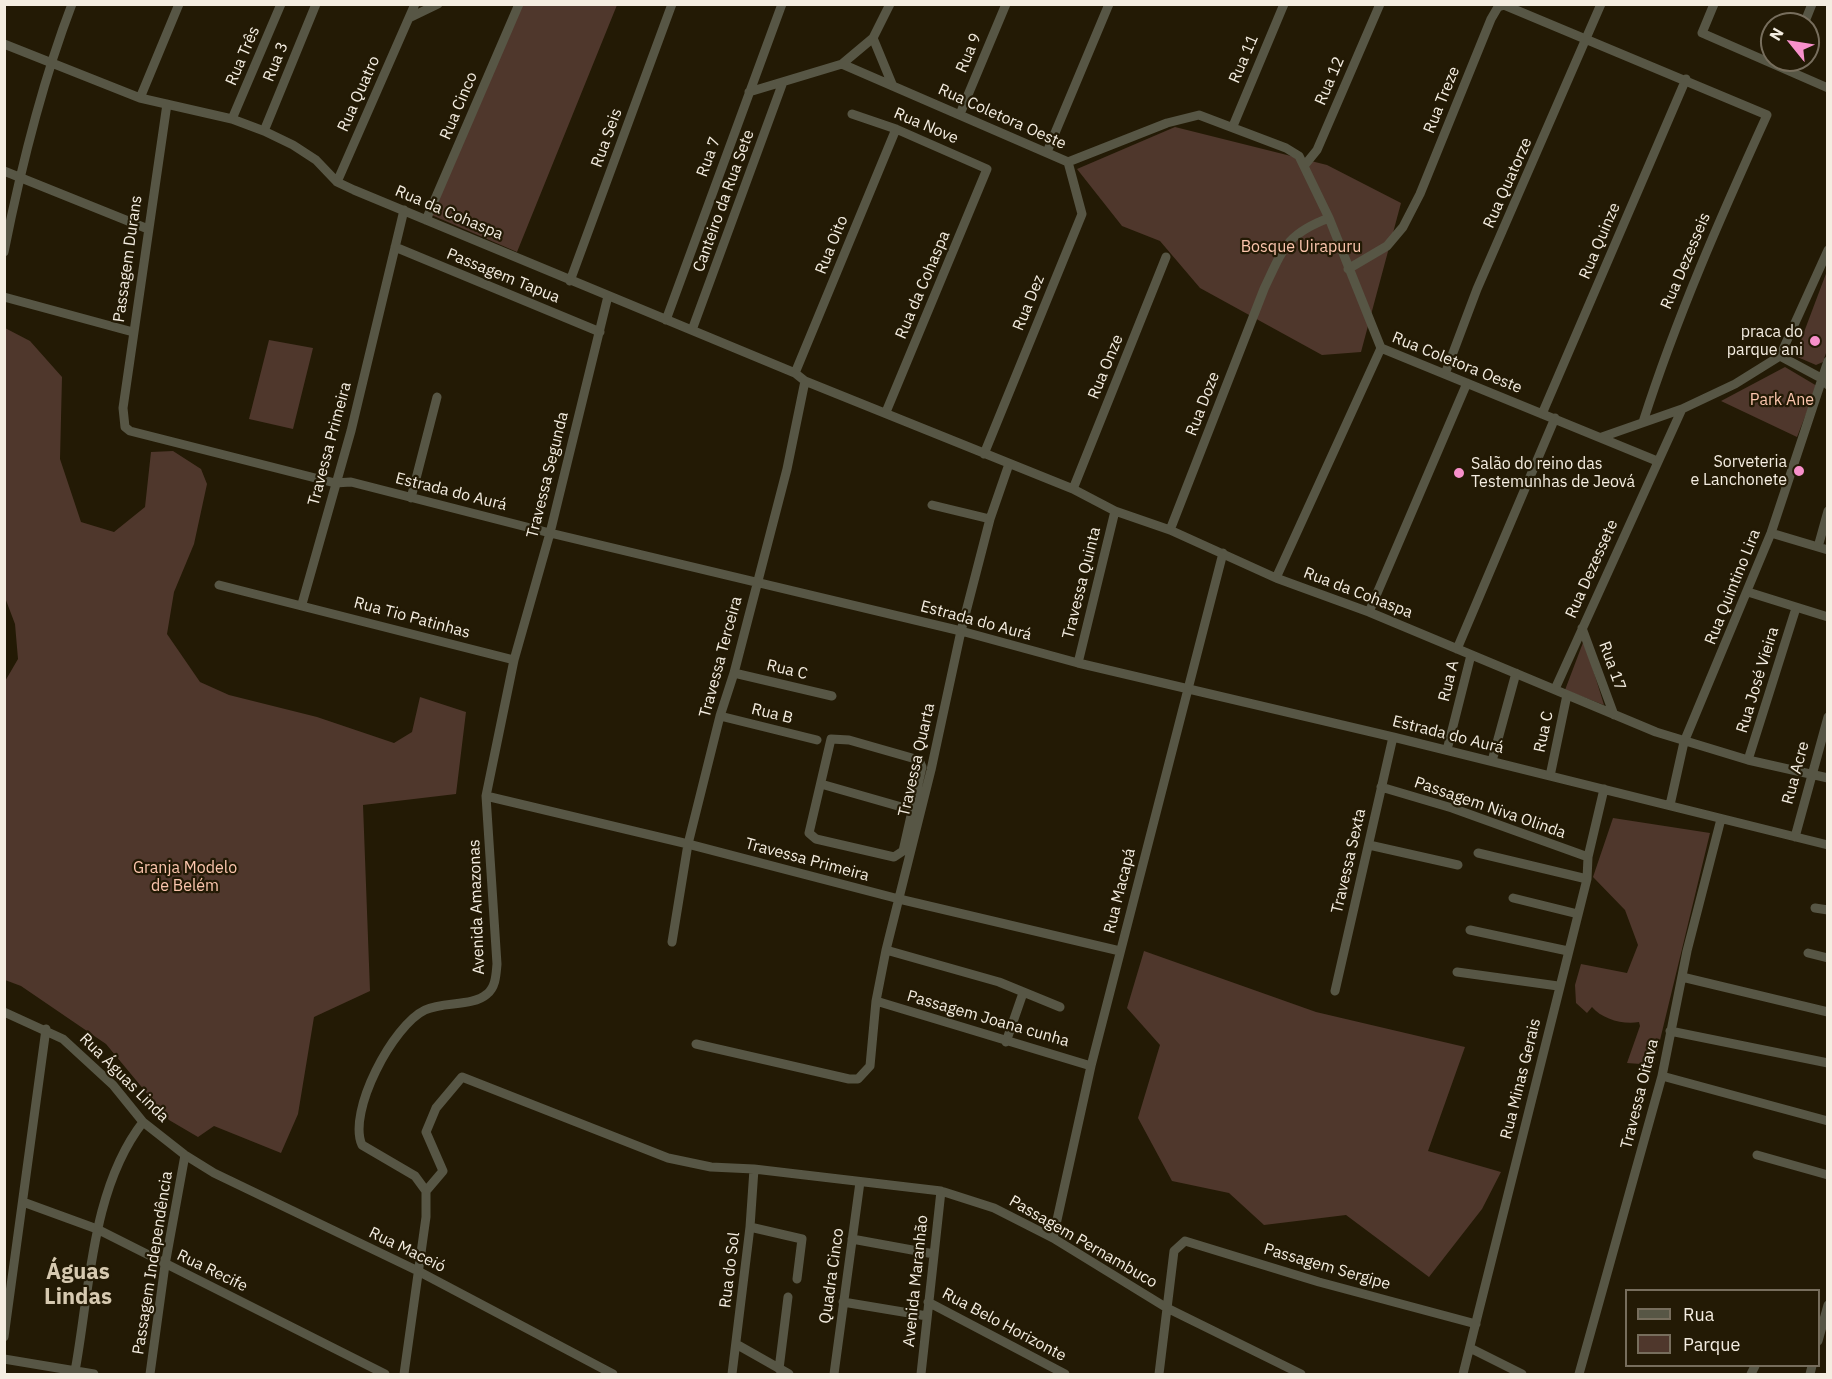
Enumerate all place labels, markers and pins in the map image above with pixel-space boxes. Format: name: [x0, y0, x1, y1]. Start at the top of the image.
place label: praca do parque ani: [1727, 322, 1803, 360]
marker: praca do parque ani: [1808, 334, 1822, 348]
place label: Sorveteria e Lanchonete: [1691, 452, 1787, 490]
place label: Salão do reino das Testemunhas de Jeová: [1471, 454, 1635, 492]
marker: Sorveteria e Lanchonete: [1792, 464, 1806, 478]
marker: Salão do reino das Testemunhas de Jeová: [1452, 466, 1466, 480]

